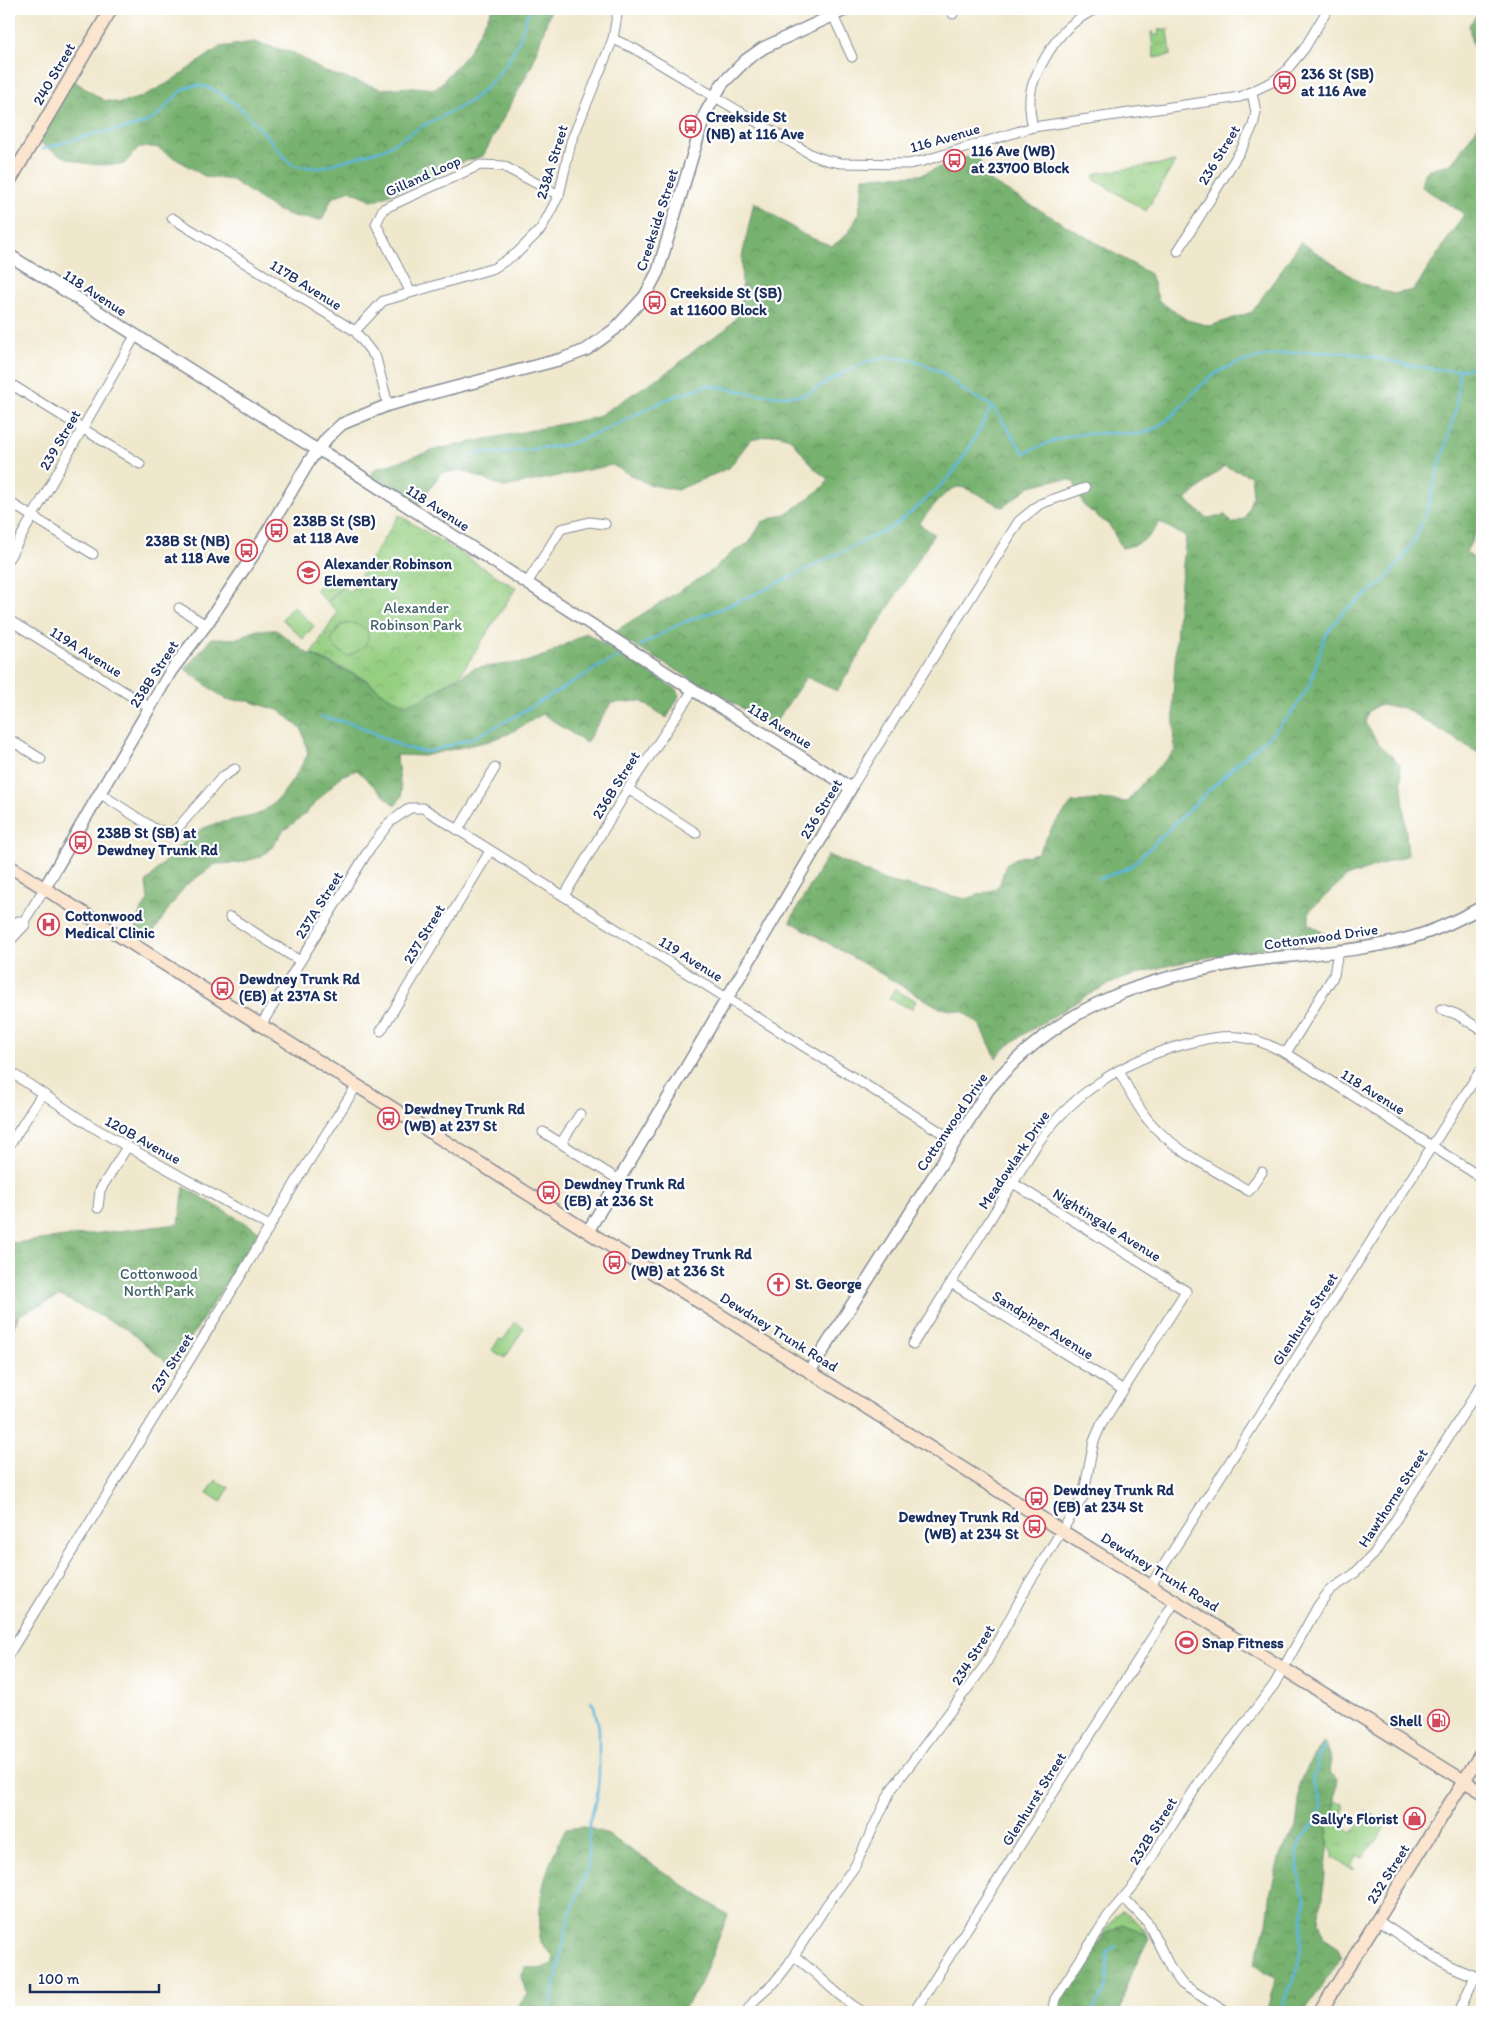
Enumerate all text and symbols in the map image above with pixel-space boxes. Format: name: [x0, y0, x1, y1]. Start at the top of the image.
street label: 240 Street: [29, 39, 79, 108]
place label: 236 St (SB) at 116 Ave: [1301, 65, 1374, 100]
bus stop icon: 236 St (SB) at 116 Ave: [1273, 71, 1297, 95]
place label: Creekside St (NB) at 116 Ave: [706, 108, 804, 144]
bus stop icon: Creekside St (NB) at 116 Ave: [678, 114, 702, 138]
street label: 116 Avenue: [908, 119, 982, 157]
street label: 236 Street: [1194, 121, 1244, 188]
street label: 238A Street: [532, 122, 572, 201]
place label: 116 Ave (WB) at 23700 Block: [971, 142, 1070, 177]
bus stop icon: 116 Ave (WB) at 23700 Block: [943, 148, 967, 172]
street label: Gilland Loop: [383, 151, 463, 201]
street label: Creekside Street: [632, 166, 682, 274]
street label: 117B Avenue: [267, 256, 345, 314]
street label: 118 Avenue: [60, 266, 130, 320]
place label: Creekside St (SB) at 11600 Block: [670, 284, 782, 319]
bus stop icon: Creekside St (SB) at 11600 Block: [642, 290, 666, 314]
street label: 239 Street: [35, 406, 85, 473]
street label: 118 Avenue: [403, 481, 473, 535]
place label: 238B St (SB) at 118 Ave: [293, 512, 376, 547]
bus stop icon: 238B St (SB) at 118 Ave: [265, 518, 289, 542]
place label: 238B St (NB) at 118 Ave: [146, 532, 230, 567]
bus stop icon: 238B St (NB) at 118 Ave: [234, 538, 258, 562]
place label: Alexander Robinson Elementary: [323, 555, 453, 591]
school or university icon: Alexander Robinson Elementary: [296, 561, 320, 585]
park label: Alexander Robinson Park: [370, 599, 462, 634]
street label: 119A Avenue: [47, 623, 125, 681]
street label: 238B Street: [125, 637, 183, 711]
street label: 118 Avenue: [745, 699, 815, 753]
street label: 236B Street: [588, 747, 644, 822]
street label: 236 Street: [796, 775, 846, 842]
place label: 238B St (SB) at Dewdney Trunk Rd: [97, 824, 219, 860]
bus stop icon: 238B St (SB) at Dewdney Trunk Rd: [69, 830, 93, 854]
street label: 237A Street: [291, 868, 347, 942]
street label: 237 Street: [399, 901, 449, 967]
place label: Cottonwood Medical Clinic: [65, 907, 155, 942]
hospital icon: Cottonwood Medical Clinic: [37, 913, 61, 937]
street label: Cottonwood Drive: [1263, 920, 1379, 954]
street label: 119 Avenue: [656, 932, 726, 986]
place label: Dewdney Trunk Rd (EB) at 237A St: [239, 970, 361, 1006]
bus stop icon: Dewdney Trunk Rd (EB) at 237A St: [211, 976, 235, 1000]
street label: 118 Avenue: [1338, 1065, 1408, 1119]
street label: Cottonwood Drive: [912, 1069, 992, 1175]
place label: Dewdney Trunk Rd (WB) at 237 St: [404, 1100, 526, 1136]
bus stop icon: Dewdney Trunk Rd (WB) at 237 St: [376, 1106, 400, 1130]
street label: Meadowlark Drive: [974, 1107, 1054, 1213]
street label: 120B Avenue: [102, 1112, 184, 1168]
place label: Dewdney Trunk Rd (EB) at 236 St: [564, 1175, 686, 1211]
bus stop icon: Dewdney Trunk Rd (EB) at 236 St: [536, 1181, 560, 1205]
street label: Nightingale Avenue: [1049, 1184, 1165, 1266]
place label: Dewdney Trunk Rd (WB) at 236 St: [631, 1245, 753, 1281]
bus stop icon: Dewdney Trunk Rd (WB) at 236 St: [603, 1251, 627, 1275]
park label: Cottonwood North Park: [120, 1265, 198, 1300]
street label: Glenhurst Street: [1268, 1269, 1342, 1369]
church icon: St. George: [767, 1272, 791, 1296]
place label: St. George: [795, 1275, 862, 1294]
street label: Sandpiper Avenue: [989, 1287, 1097, 1363]
street label: Dewdney Trunk Road: [717, 1288, 841, 1376]
street label: 237 Street: [147, 1330, 197, 1396]
street label: Hawthorne Street: [1354, 1445, 1432, 1551]
place label: Dewdney Trunk Rd (EB) at 234 St: [1053, 1481, 1175, 1517]
bus stop icon: Dewdney Trunk Rd (EB) at 234 St: [1025, 1487, 1049, 1511]
place label: Dewdney Trunk Rd (WB) at 234 St: [898, 1508, 1020, 1544]
bus stop icon: Dewdney Trunk Rd (WB) at 234 St: [1023, 1514, 1047, 1538]
street label: Dewdney Trunk Road: [1098, 1528, 1222, 1616]
street label: 234 Street: [947, 1621, 999, 1689]
sports icon: Snap Fitness: [1174, 1631, 1198, 1655]
place label: Snap Fitness: [1202, 1634, 1284, 1653]
fuel station icon: Shell: [1426, 1709, 1450, 1733]
place label: Shell: [1390, 1712, 1423, 1730]
street label: Glenhurst Street: [998, 1748, 1070, 1849]
street label: 232B Street: [1125, 1793, 1181, 1868]
shop icon: Sally's Florist: [1402, 1807, 1426, 1831]
place label: Sally's Florist: [1312, 1810, 1398, 1829]
street label: 232 Street: [1363, 1841, 1414, 1907]
scale bar: [30, 1961, 159, 1993]
text: 100 m: [38, 1970, 80, 1988]

